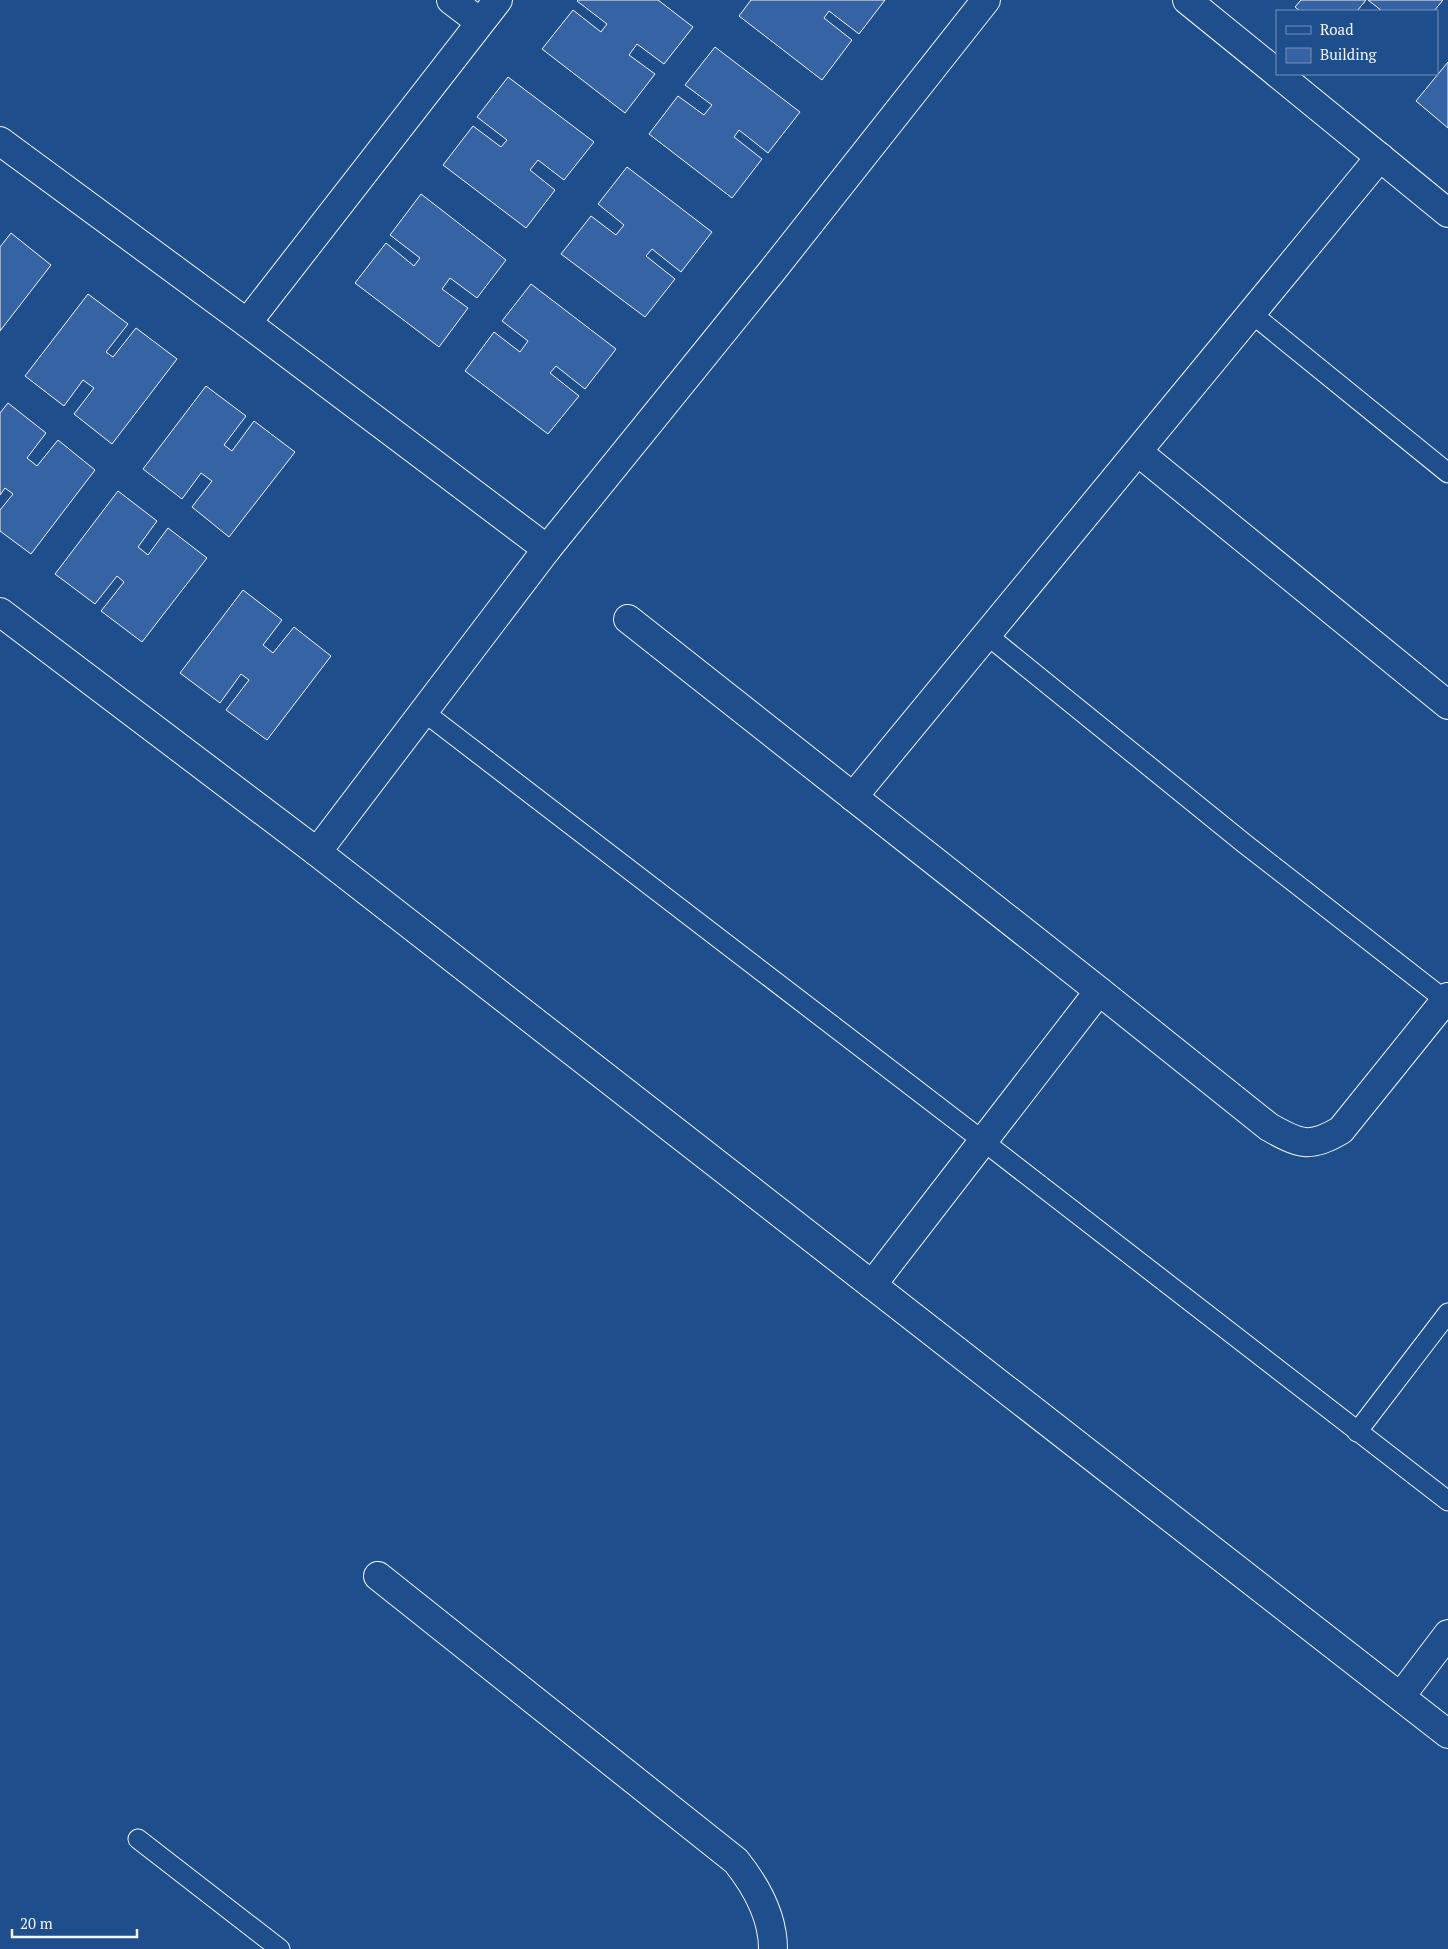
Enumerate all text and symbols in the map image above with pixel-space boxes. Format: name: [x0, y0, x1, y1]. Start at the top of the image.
legend: [1276, 10, 1438, 75]
text: Road: [1320, 19, 1353, 39]
text: Building: [1320, 44, 1378, 64]
scale bar: [12, 1906, 138, 1938]
text: 20 m: [20, 1913, 53, 1933]

